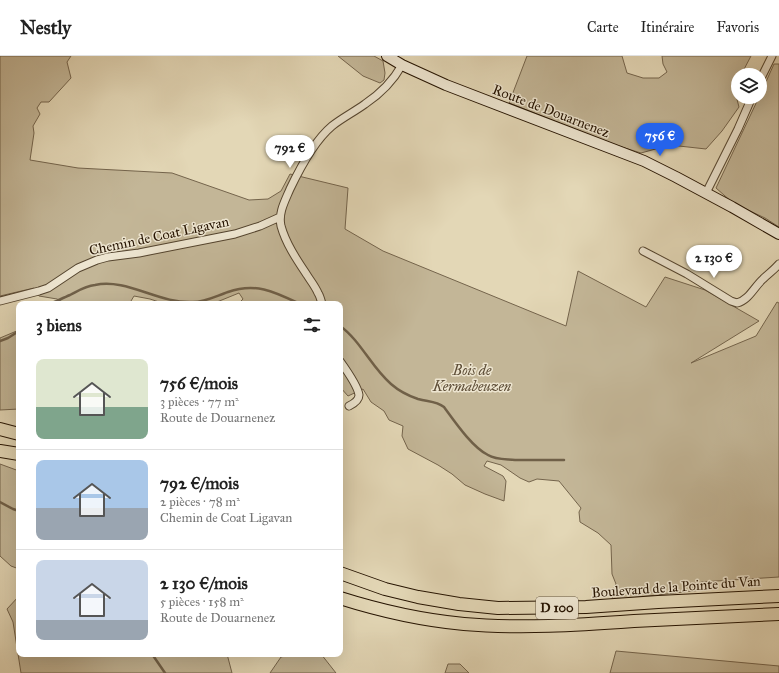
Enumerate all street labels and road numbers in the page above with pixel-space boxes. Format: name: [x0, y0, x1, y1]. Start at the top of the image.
street label: Route de Douarnenez: [490, 81, 612, 141]
street label: Chemin de Coat Ligavan: [88, 213, 231, 259]
street label: Boulevard de la Pointe du Van: [591, 573, 762, 601]
road number: D 100: [536, 597, 578, 619]

